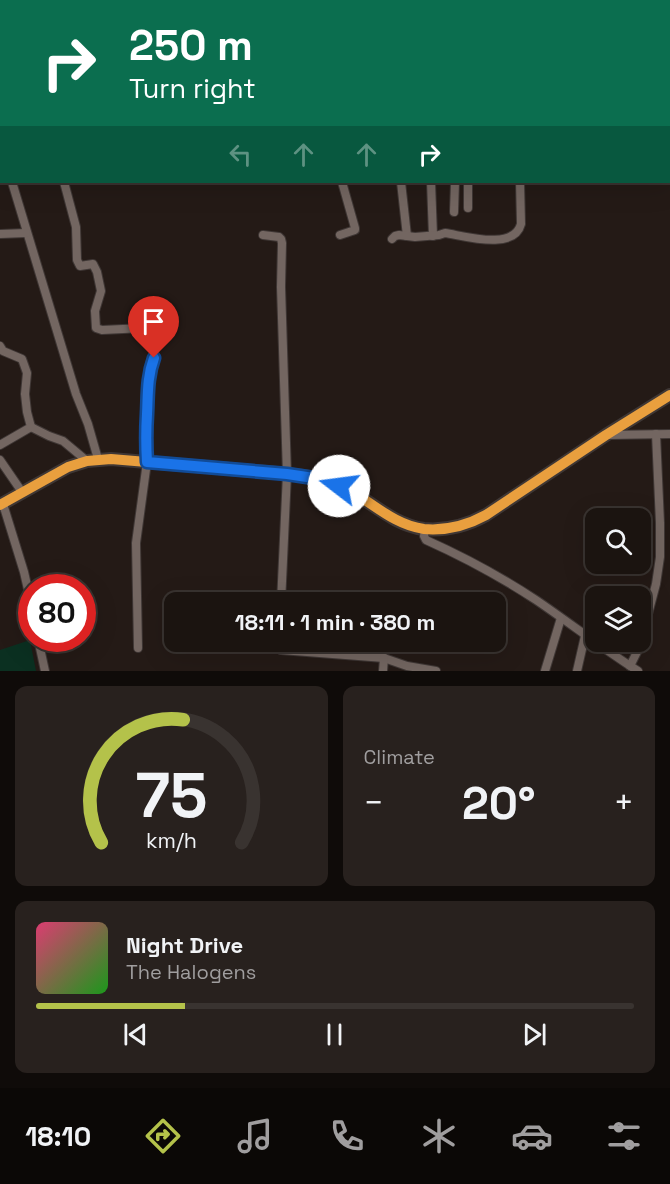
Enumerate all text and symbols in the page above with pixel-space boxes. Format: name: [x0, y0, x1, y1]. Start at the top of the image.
text: 250 m: [129, 19, 253, 72]
icon: right: [30, 24, 108, 102]
text: Turn right: [129, 71, 256, 106]
icon: left: [224, 138, 257, 171]
icon: ahead: [287, 138, 320, 171]
icon: ahead: [350, 138, 383, 171]
icon: right: [413, 138, 446, 171]
pin: [128, 296, 179, 358]
icon: arrive: [137, 305, 170, 338]
position arrow: [307, 454, 371, 518]
map controls: [585, 508, 651, 652]
button: search: [585, 508, 651, 574]
speed limit sign: 80: [18, 574, 96, 652]
button: layers: [585, 586, 651, 652]
text: 18:11 · 1 min · 380 m: [235, 608, 435, 636]
text: Climate: [364, 744, 435, 770]
text: 75: [135, 756, 207, 835]
text: 20°: [462, 775, 536, 832]
text: −: [364, 782, 384, 824]
text: +: [614, 782, 634, 824]
text: km/h: [146, 827, 197, 854]
text: Night Drive: [126, 931, 243, 959]
text: The Halogens: [126, 959, 256, 985]
icon: previous: [119, 1018, 152, 1051]
icon: pause: [318, 1018, 351, 1051]
icon: next: [518, 1018, 551, 1051]
icon: directions: [142, 1115, 184, 1157]
icon: music: [234, 1115, 276, 1157]
icon: phone: [326, 1115, 368, 1157]
icon: climate: [418, 1115, 460, 1157]
icon: car: [511, 1115, 553, 1157]
icon: filters: [603, 1115, 645, 1157]
text: 18:10: [25, 1119, 91, 1154]

